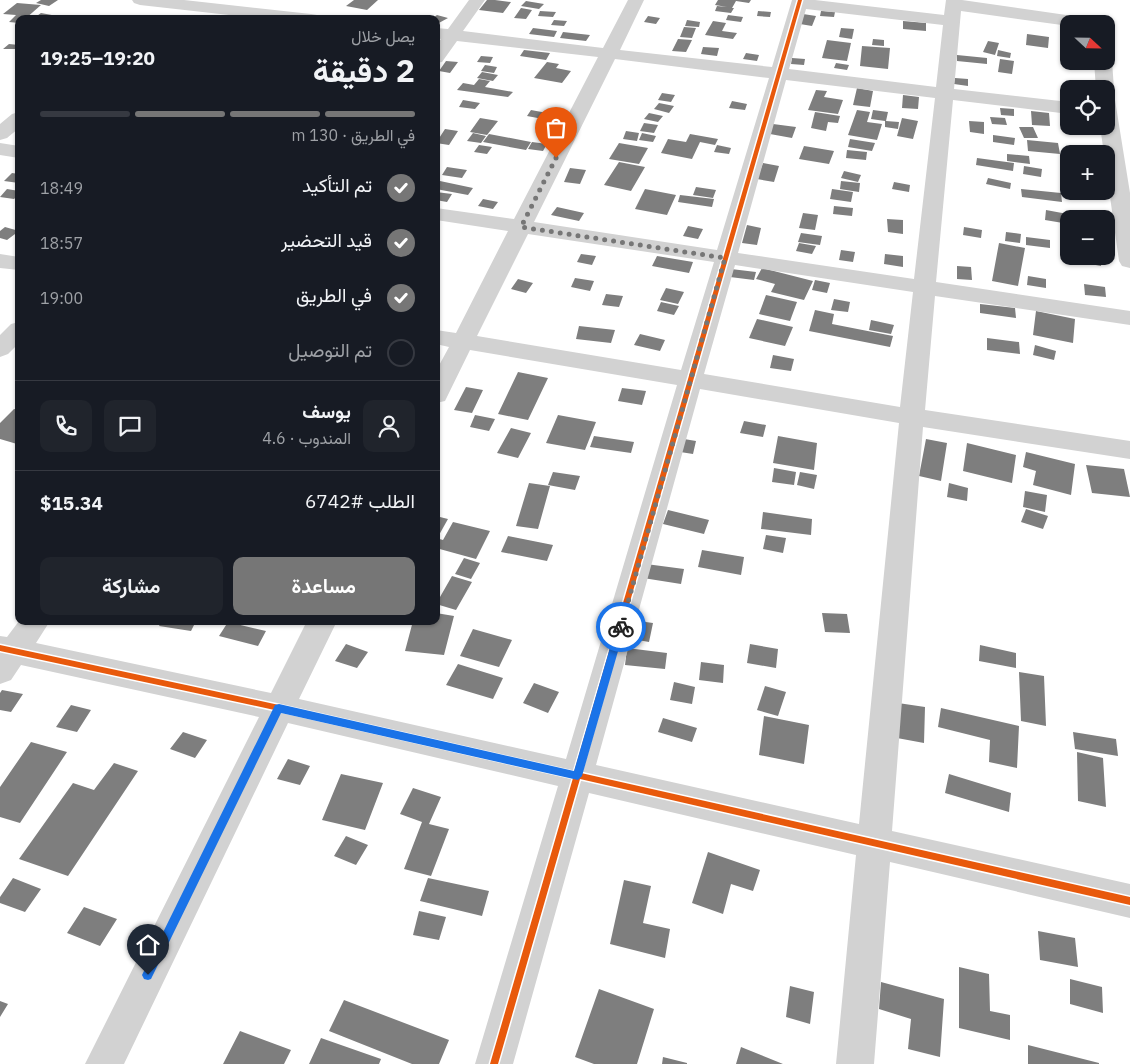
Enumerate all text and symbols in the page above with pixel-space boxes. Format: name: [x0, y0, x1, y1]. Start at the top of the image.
north arrow: [1060, 15, 1115, 70]
map controls: [1060, 15, 1115, 265]
text: يصل خلال: [351, 26, 415, 46]
text: 19:20–19:25: [40, 46, 155, 70]
text: 2 دقيقة: [313, 49, 415, 91]
button: locate: [1060, 80, 1115, 135]
pin: [535, 107, 577, 158]
icon: bag: [542, 114, 570, 142]
text: في الطريق · 130 m: [292, 125, 415, 145]
button: +: [1060, 145, 1115, 200]
text: تم التأكيد: [302, 173, 372, 197]
icon: check: [387, 174, 415, 202]
text: 18:49: [40, 178, 83, 198]
button: −: [1060, 210, 1115, 265]
text: قيد التحضير: [281, 228, 372, 252]
icon: check: [387, 229, 415, 257]
text: 18:57: [40, 233, 83, 253]
text: في الطريق: [296, 283, 372, 307]
icon: check: [387, 284, 415, 312]
text: 19:00: [40, 288, 83, 308]
text: تم التوصيل: [288, 338, 372, 362]
text: يوسف: [302, 399, 351, 423]
button: phone: [40, 400, 92, 452]
button: chat: [104, 400, 156, 452]
button: person: [363, 400, 415, 452]
text: المندوب · 4.6: [262, 428, 351, 448]
text: الطلب #6742: [305, 489, 415, 513]
text: $15.34: [40, 491, 103, 515]
button: مشاركة: [40, 557, 223, 615]
button: مساعدة: [233, 557, 415, 615]
courier: [596, 602, 646, 652]
icon: bike: [607, 613, 635, 641]
pin: [127, 924, 169, 975]
icon: home: [134, 931, 162, 959]

